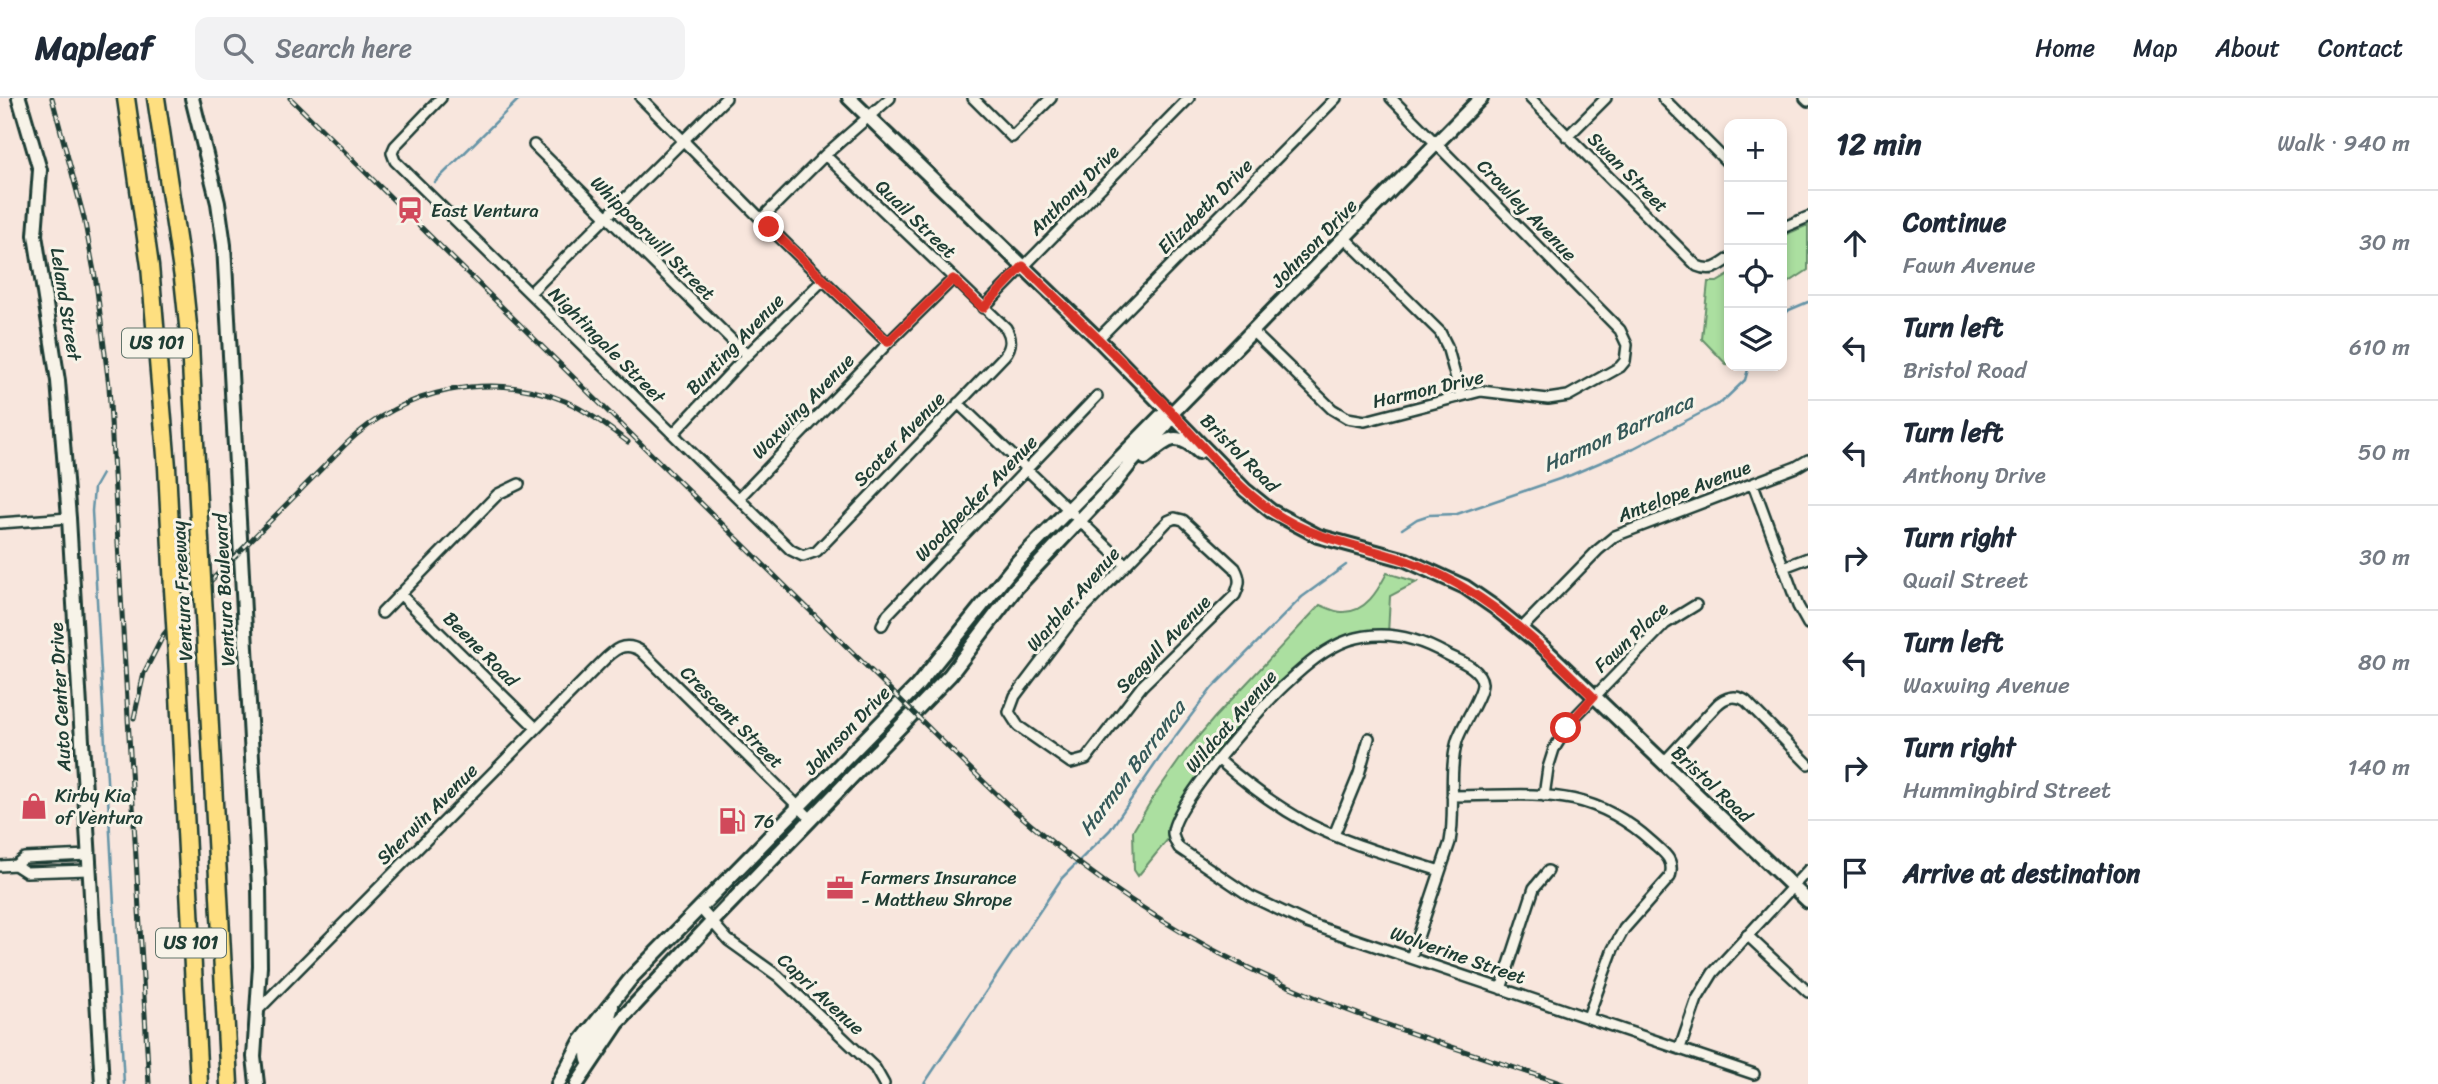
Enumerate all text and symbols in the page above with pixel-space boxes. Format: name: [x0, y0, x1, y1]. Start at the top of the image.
search box: [195, 17, 685, 80]
text: Mapleaf: [35, 19, 153, 77]
text: Search here: [275, 25, 412, 71]
text: Home: [2035, 27, 2095, 69]
text: Map: [2133, 27, 2177, 69]
text: About: [2215, 27, 2280, 69]
text: Contact: [2318, 27, 2403, 69]
icon: search: [219, 29, 257, 67]
text: 12 min: [1836, 117, 1921, 171]
map controls: [1724, 119, 1787, 371]
button: +: [1724, 119, 1787, 182]
street label: Swan Street: [1579, 123, 1677, 221]
text: Walk · 940 m: [2277, 123, 2410, 164]
street label: Anthony Drive: [1020, 137, 1127, 244]
street label: Elizabeth Drive: [1149, 150, 1261, 262]
street label: Crowley Avenue: [1469, 151, 1585, 270]
street label: Whippoorwill Street: [582, 167, 724, 309]
street label: Quail Street: [867, 171, 965, 267]
button: −: [1724, 182, 1787, 245]
street label: Johnson Drive: [1262, 190, 1366, 296]
place label: East Ventura: [431, 194, 539, 227]
station icon: East Ventura: [395, 195, 425, 225]
text: Continue: [1903, 199, 2006, 245]
route end: [753, 211, 784, 242]
text: 30 m: [2359, 222, 2410, 263]
icon: ahead: [1836, 224, 1874, 262]
street label: Leland Street: [41, 245, 91, 364]
button: locate: [1724, 245, 1787, 308]
text: Fawn Avenue: [1903, 245, 2036, 286]
street label: Nightingale Street: [541, 279, 674, 412]
street label: Bunting Avenue: [677, 285, 793, 403]
text: Turn left: [1903, 304, 2003, 350]
button: layers: [1724, 308, 1787, 371]
text: 610 m: [2349, 327, 2410, 368]
road number: US 101: [122, 328, 192, 358]
icon: left: [1836, 329, 1874, 367]
street label: Waxwing Avenue: [743, 345, 863, 467]
text: Bristol Road: [1903, 350, 2026, 391]
street label: Harmon Drive: [1369, 360, 1487, 418]
water label: Harmon Barranca: [1536, 382, 1702, 483]
street label: Scoter Avenue: [845, 383, 954, 495]
street label: Bristol Road: [1192, 405, 1288, 501]
text: Turn left: [1903, 409, 2003, 455]
street label: Woodpecker Avenue: [906, 426, 1046, 569]
text: 50 m: [2358, 432, 2410, 473]
icon: left: [1836, 434, 1874, 472]
street label: Antelope Avenue: [1611, 450, 1756, 532]
text: Anthony Drive: [1903, 455, 2046, 496]
street label: Ventura Boulevard: [203, 511, 244, 667]
text: Turn right: [1903, 514, 2016, 560]
street label: Ventura Freeway: [162, 520, 202, 662]
text: 30 m: [2359, 537, 2410, 578]
street label: Warbler Avenue: [1018, 539, 1128, 659]
icon: right: [1836, 539, 1874, 577]
text: Quail Street: [1903, 560, 2028, 601]
street label: Seagull Avenue: [1107, 587, 1219, 701]
street label: Fawn Place: [1586, 593, 1676, 681]
street label: Beene Road: [435, 603, 528, 696]
text: Turn left: [1903, 619, 2003, 665]
street label: Auto Center Drive: [40, 622, 80, 773]
text: 80 m: [2358, 642, 2410, 683]
icon: left: [1836, 644, 1874, 682]
street label: Crescent Street: [672, 657, 792, 777]
street label: Wildcat Avenue: [1176, 662, 1286, 780]
text: Waxwing Avenue: [1903, 665, 2070, 706]
street label: Johnson Drive: [795, 677, 899, 783]
water label: Harmon Barranca: [1068, 690, 1197, 844]
route start: [1550, 712, 1581, 743]
text: Turn right: [1903, 724, 2016, 770]
street label: Bristol Road: [1663, 737, 1761, 831]
text: 140 m: [2348, 747, 2410, 788]
icon: right: [1836, 749, 1874, 787]
street label: Sherwin Avenue: [368, 755, 486, 873]
text: Hummingbird Street: [1903, 770, 2111, 811]
place label: Kirby Kia of Ventura: [55, 779, 143, 834]
shop icon: Kirby Kia of Ventura: [19, 791, 49, 821]
place label: 76: [753, 805, 775, 838]
fuel station icon: 76: [717, 806, 747, 836]
text: Arrive at destination: [1903, 850, 2140, 896]
icon: arrive: [1836, 854, 1874, 892]
place label: Farmers Insurance - Matthew Shrope: [861, 861, 1016, 916]
office icon: Farmers Insurance - Matthew Shrope: [825, 873, 855, 903]
street label: Wolverine Street: [1386, 916, 1530, 994]
road number: US 101: [156, 928, 226, 958]
street label: Capri Avenue: [769, 944, 873, 1044]

